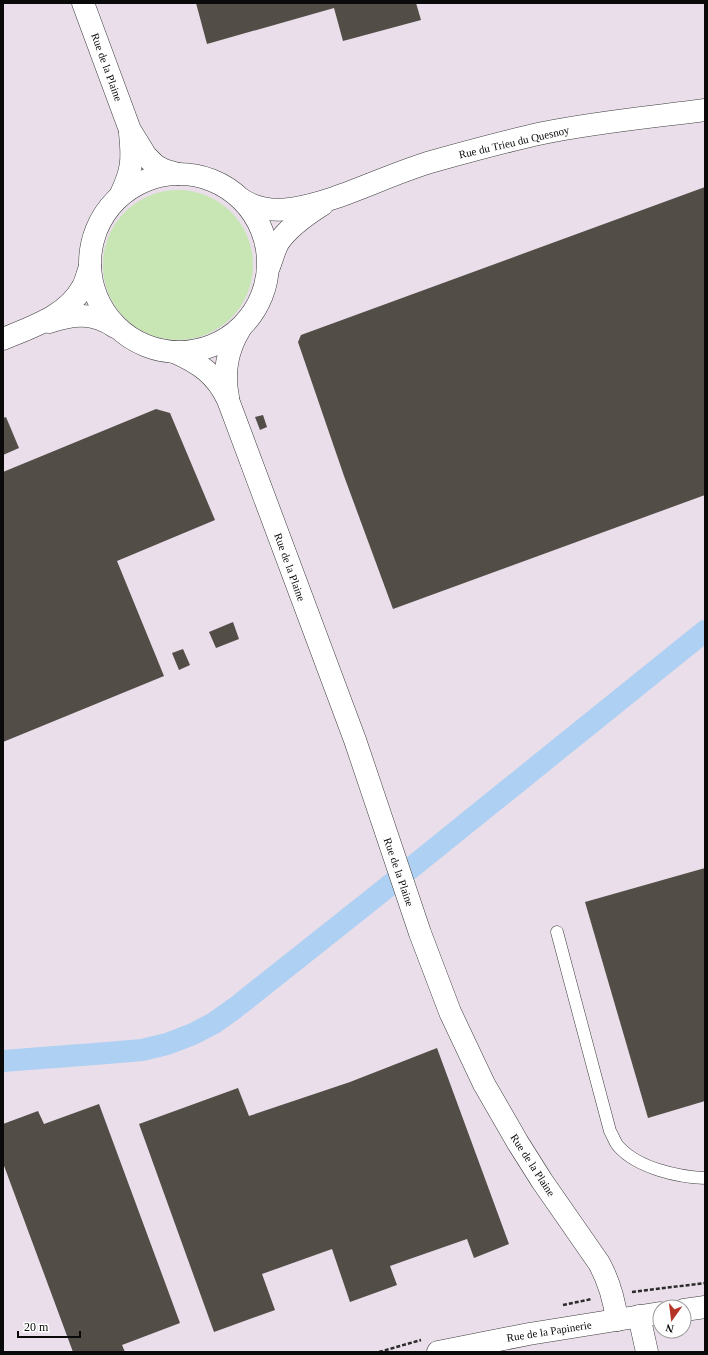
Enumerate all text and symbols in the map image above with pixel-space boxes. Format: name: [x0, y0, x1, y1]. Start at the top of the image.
street label: Rue de la Plaine: [89, 31, 125, 103]
street label: Rue du Trieu du Quesnoy: [458, 123, 571, 161]
street label: Rue de la Plaine: [272, 531, 308, 603]
street label: Rue de la Plaine: [382, 836, 416, 908]
street label: Rue de la Plaine: [508, 1132, 558, 1198]
north arrow: [652, 1299, 692, 1339]
scale bar: [18, 1313, 80, 1339]
street label: Rue de la Papinerie: [506, 1318, 592, 1344]
text: 20 m: [24, 1320, 49, 1334]
text: N: [664, 1322, 675, 1335]

